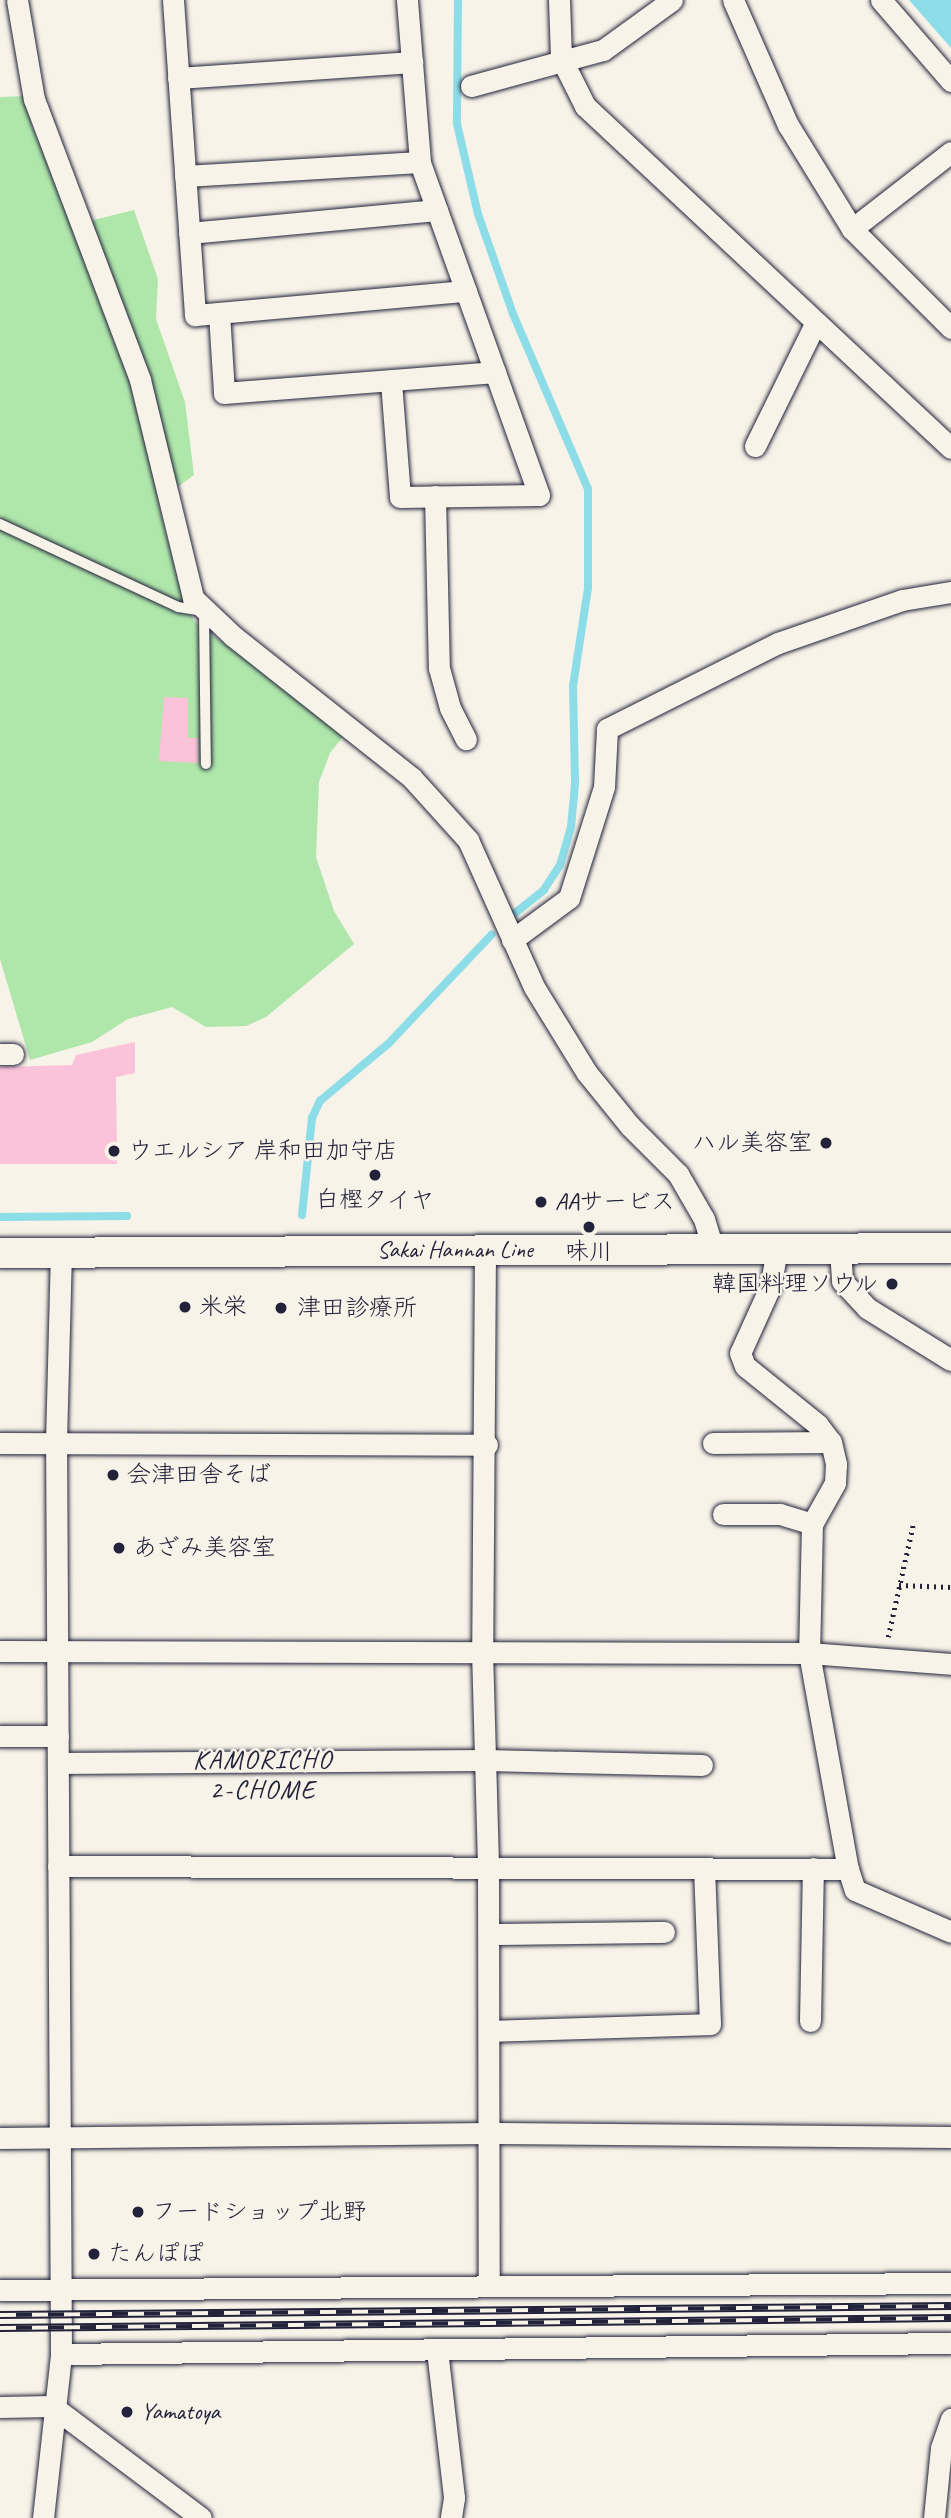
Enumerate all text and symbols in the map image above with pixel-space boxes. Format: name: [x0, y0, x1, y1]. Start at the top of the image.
place label: ハル美容室: [692, 1129, 812, 1157]
marker: ハル美容室: [818, 1135, 834, 1151]
place label: ウエルシア 岸和田加守店: [128, 1137, 398, 1165]
marker: ウエルシア 岸和田加守店: [106, 1143, 122, 1159]
marker: 白樫タイヤ: [367, 1167, 383, 1183]
place label: 白樫タイヤ: [315, 1186, 435, 1214]
place label: AAサービス: [555, 1188, 675, 1216]
marker: AAサービス: [533, 1194, 549, 1210]
marker: 味川: [581, 1219, 597, 1235]
street label: Sakai Hannan Line: [377, 1236, 533, 1264]
place label: 味川: [565, 1238, 613, 1266]
place label: 韓国料理ソウル: [710, 1270, 878, 1298]
marker: 韓国料理ソウル: [884, 1276, 900, 1292]
place label: 米栄: [199, 1293, 247, 1321]
place label: 津田診療所: [297, 1294, 417, 1322]
marker: 津田診療所: [271, 1298, 291, 1318]
marker: 米栄: [177, 1299, 193, 1315]
place label: 会津田舎そば: [127, 1461, 271, 1489]
marker: 会津田舎そば: [105, 1467, 121, 1483]
place label: あざみ美容室: [133, 1534, 277, 1562]
marker: あざみ美容室: [111, 1540, 127, 1556]
district label: KAMORICHO 2-CHOME: [195, 1744, 331, 1806]
place label: フードショップ北野: [152, 2198, 368, 2226]
marker: フードショップ北野: [130, 2204, 146, 2220]
place label: たんぽぽ: [108, 2240, 204, 2268]
marker: たんぽぽ: [86, 2246, 102, 2262]
place label: Yamatoya: [141, 2398, 220, 2426]
marker: Yamatoya: [119, 2404, 135, 2420]

